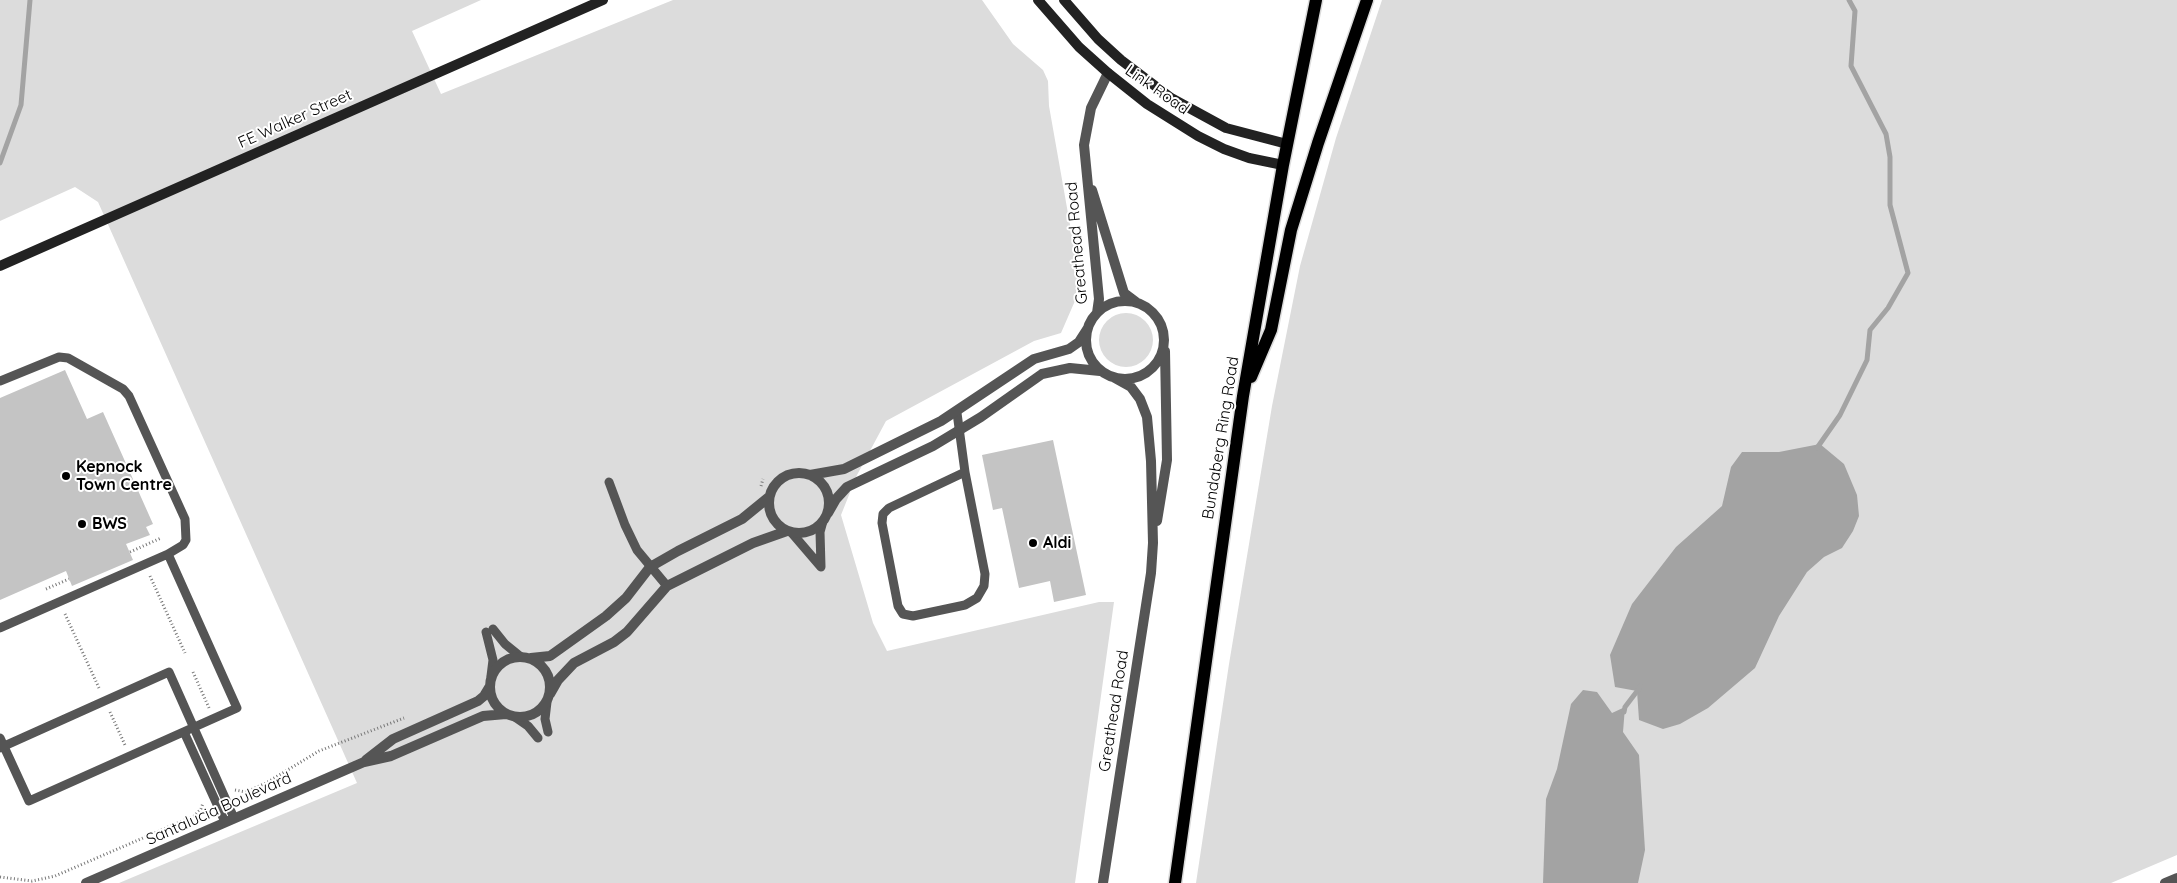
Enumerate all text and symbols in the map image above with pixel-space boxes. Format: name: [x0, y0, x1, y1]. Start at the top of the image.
street label: Link Road: [1121, 61, 1193, 119]
street label: FE Walker Street: [235, 85, 355, 153]
street label: Greathead Road: [1062, 181, 1092, 305]
street label: Bundaberg Ring Road: [1199, 355, 1243, 521]
place label: Kepnock Town Centre: [76, 457, 172, 495]
marker: Kepnock Town Centre: [60, 470, 72, 482]
place label: BWS: [92, 514, 127, 534]
marker: BWS: [76, 518, 88, 530]
place label: Aldi: [1043, 533, 1071, 553]
marker: Aldi: [1027, 537, 1039, 549]
street label: Greathead Road: [1095, 649, 1133, 773]
street label: Santalucia Boulevard: [143, 768, 295, 850]

